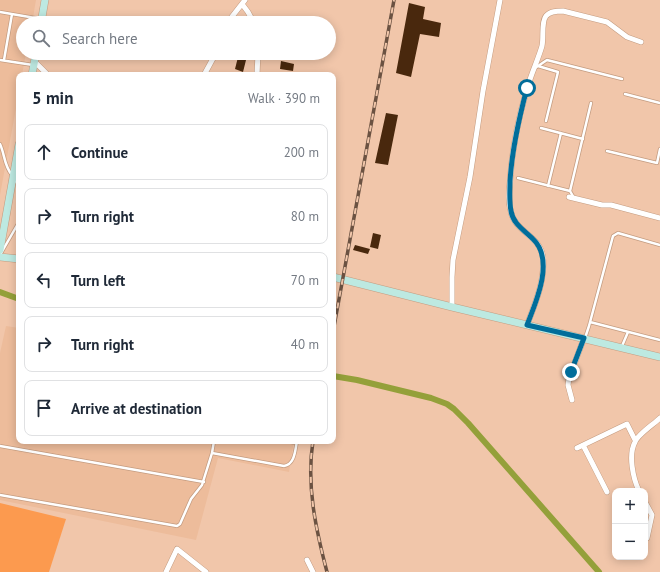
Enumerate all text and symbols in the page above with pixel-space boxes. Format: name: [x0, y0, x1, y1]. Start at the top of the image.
search box: [16, 16, 336, 60]
icon: search: [30, 27, 52, 49]
text: Search here: [62, 29, 138, 48]
route start: [518, 79, 536, 97]
text: 5 min: [32, 87, 73, 109]
text: Walk · 390 m: [248, 90, 320, 107]
icon: ahead: [33, 141, 55, 163]
text: Continue: [71, 143, 128, 162]
text: 200 m: [284, 144, 319, 161]
icon: right: [33, 205, 55, 227]
text: Turn right: [71, 207, 134, 226]
text: 80 m: [291, 208, 319, 225]
icon: left: [33, 269, 55, 291]
text: Turn left: [71, 271, 125, 290]
text: 70 m: [291, 272, 319, 289]
icon: right: [33, 333, 55, 355]
text: Turn right: [71, 335, 134, 354]
text: 40 m: [291, 336, 319, 353]
route end: [562, 363, 580, 381]
icon: arrive: [33, 397, 55, 419]
text: Arrive at destination: [71, 399, 202, 418]
map controls: [612, 488, 648, 560]
button: +: [612, 488, 648, 524]
button: −: [612, 524, 648, 560]

